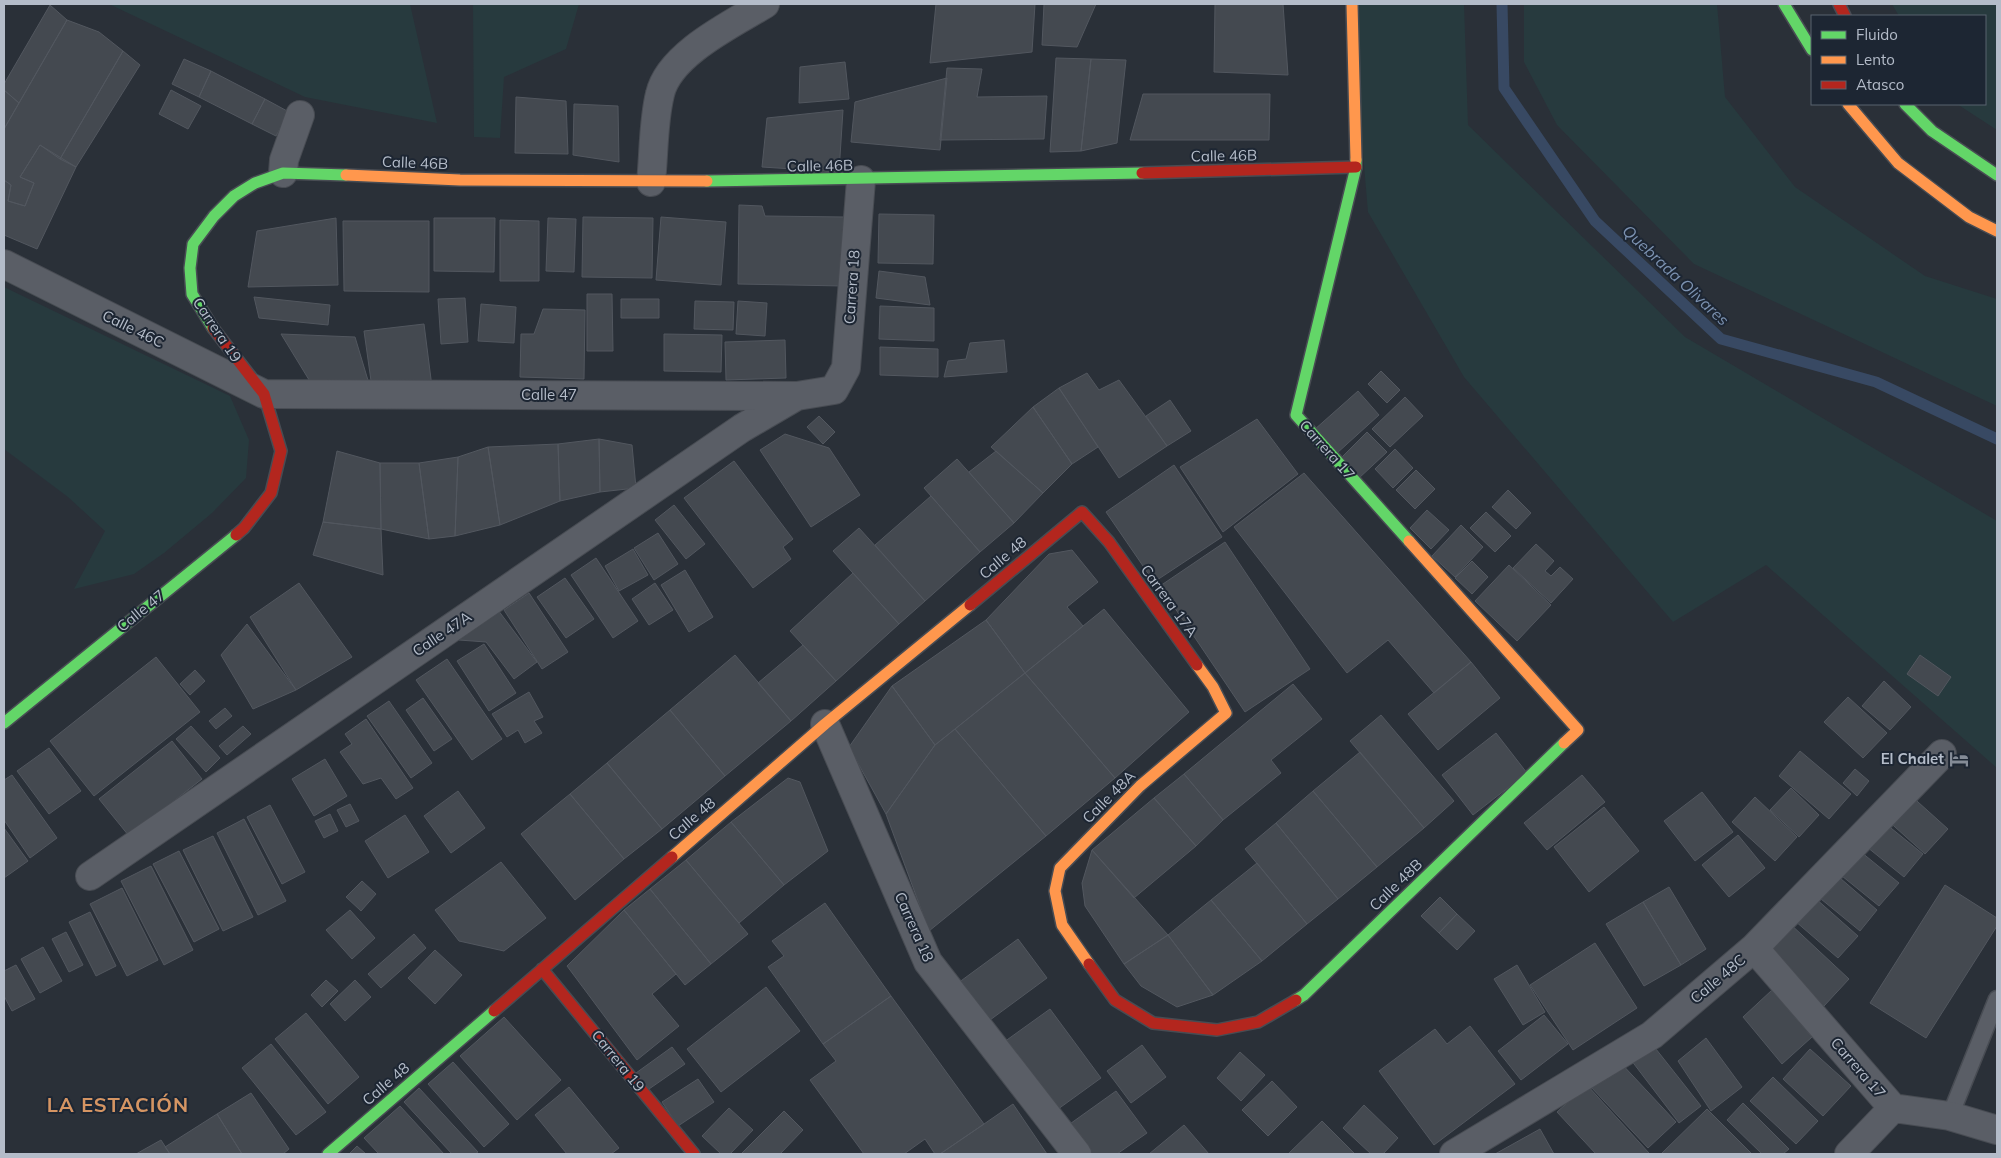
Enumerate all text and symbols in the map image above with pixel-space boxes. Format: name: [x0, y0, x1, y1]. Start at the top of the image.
legend: [1811, 15, 1986, 105]
text: Fluido: [1856, 25, 1898, 44]
text: Lento: [1856, 50, 1895, 69]
text: Atasco: [1856, 75, 1904, 94]
street label: Calle 46B: [1191, 145, 1257, 166]
street label: Calle 46B: [381, 152, 449, 173]
street label: Calle 46B: [787, 155, 853, 176]
water label: Quebrada Olivares: [1618, 220, 1734, 330]
street label: Carrera 18: [839, 249, 864, 325]
street label: Carrera 19: [189, 294, 246, 366]
street label: Calle 46C: [99, 305, 167, 352]
street label: Calle 47: [521, 385, 577, 404]
street label: Carrera 17: [1295, 416, 1359, 484]
street label: Calle 48: [975, 532, 1030, 583]
street label: Carrera 17A: [1137, 561, 1202, 641]
street label: Calle 47: [113, 586, 169, 636]
street label: Calle 47A: [409, 607, 475, 660]
hotel icon: El Chalet: [1948, 748, 1970, 770]
place label: El Chalet: [1881, 749, 1944, 768]
street label: Calle 48A: [1078, 766, 1139, 827]
street label: Calle 48: [664, 793, 719, 844]
street label: Calle 48B: [1365, 855, 1426, 915]
street label: Carrera 18: [891, 889, 938, 965]
street label: Calle 48C: [1686, 950, 1749, 1007]
street label: Carrera 19: [588, 1026, 649, 1096]
street label: Carrera 17: [1827, 1033, 1890, 1102]
street label: Calle 48: [358, 1058, 413, 1109]
district label: LA ESTACIÓN: [47, 1092, 189, 1117]

